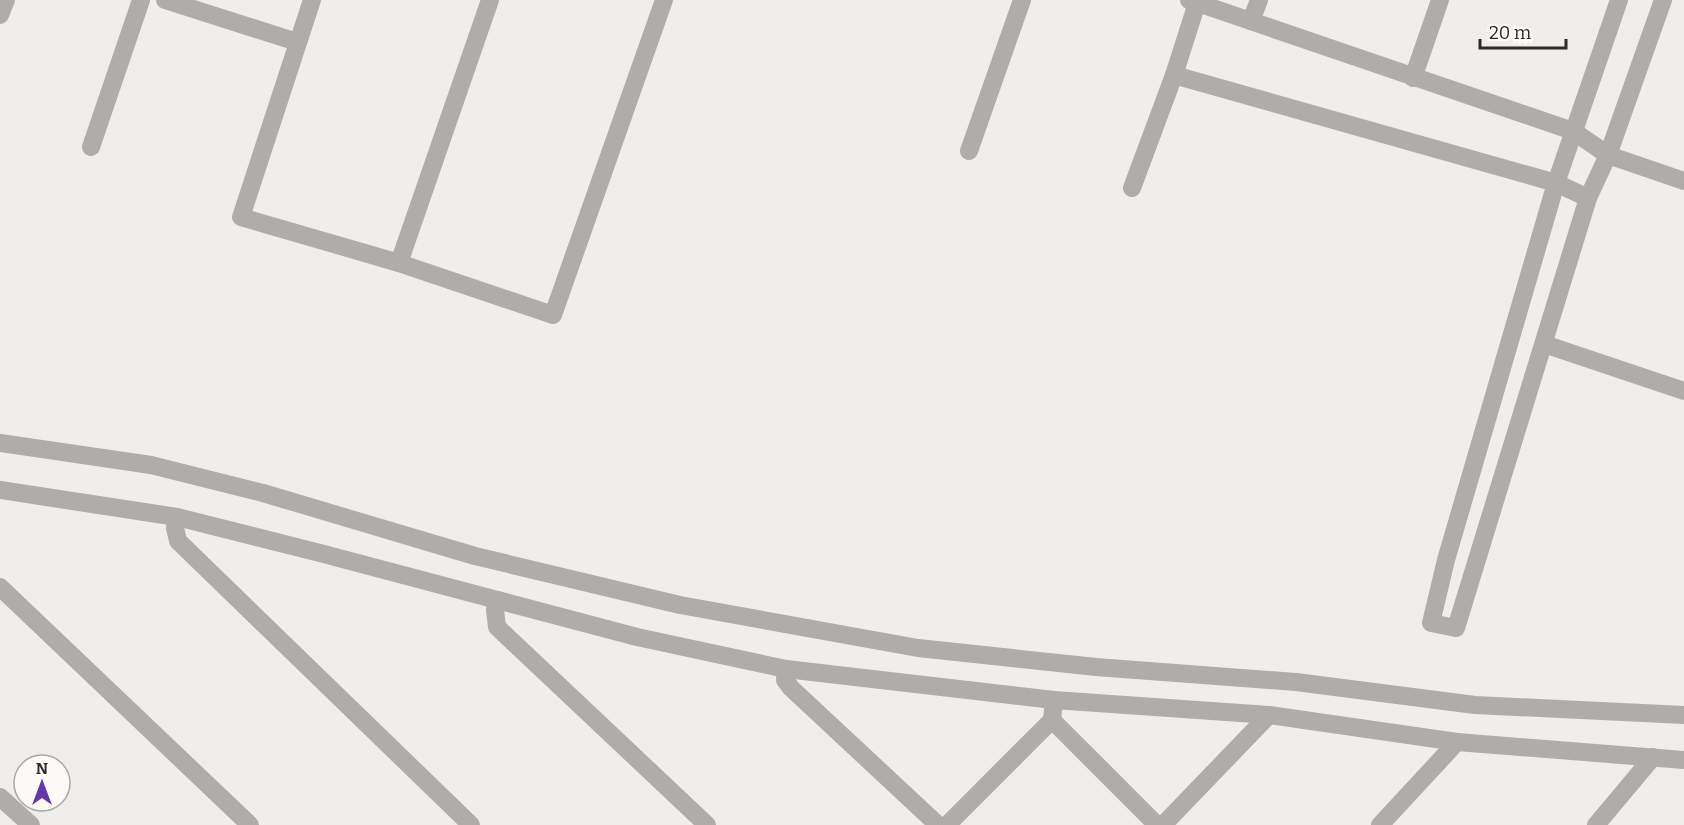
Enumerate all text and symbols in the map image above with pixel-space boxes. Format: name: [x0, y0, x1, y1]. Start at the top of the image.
scale bar: [1480, 12, 1566, 50]
text: 20 m: [1489, 22, 1531, 44]
north arrow: [12, 753, 72, 813]
text: N: [36, 759, 48, 778]

